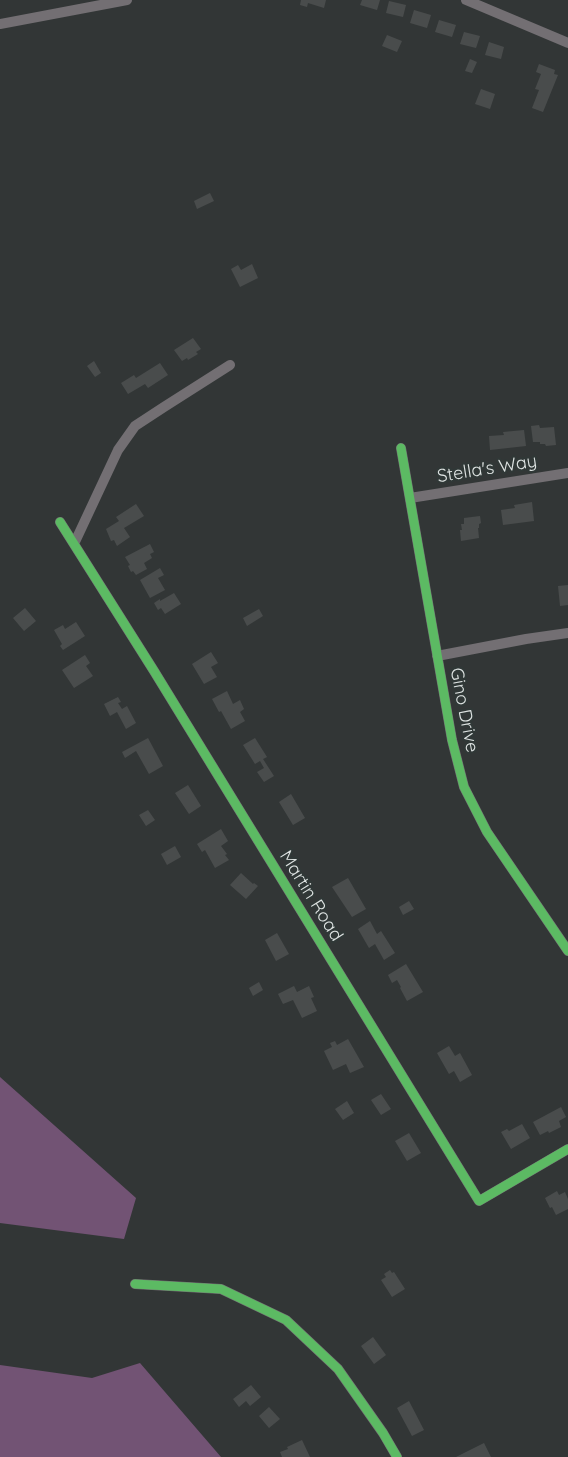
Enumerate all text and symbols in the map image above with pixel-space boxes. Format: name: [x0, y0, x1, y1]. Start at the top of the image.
street label: Stella's Way: [436, 450, 538, 488]
street label: Gino Drive: [445, 666, 483, 754]
street label: Martin Road: [275, 847, 347, 945]

